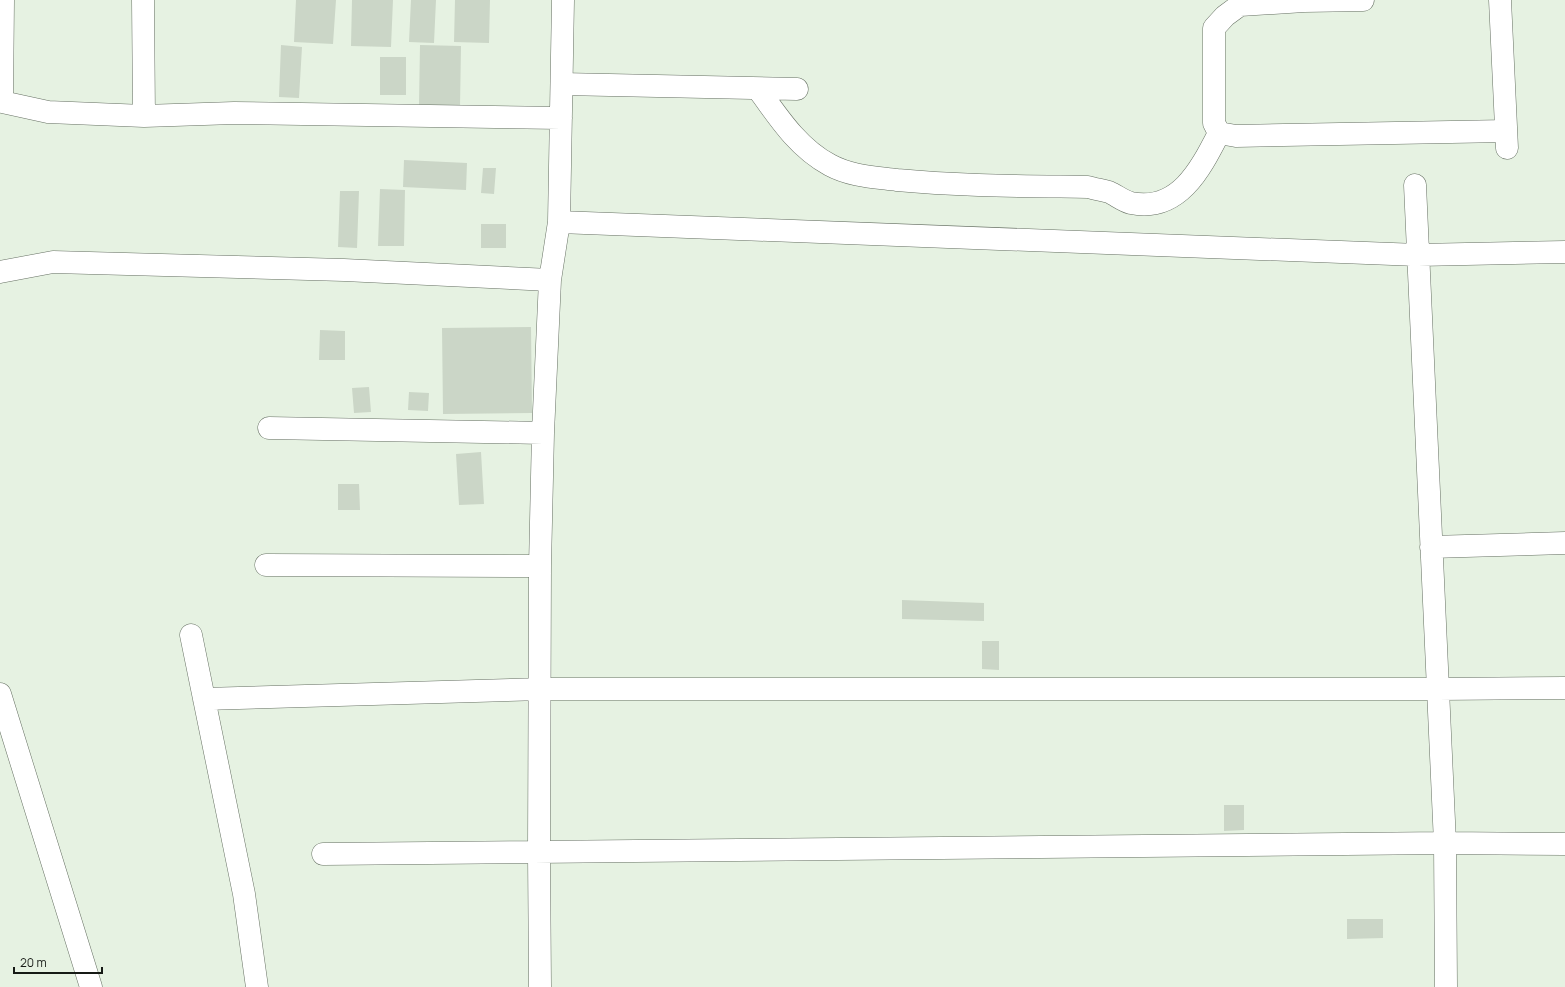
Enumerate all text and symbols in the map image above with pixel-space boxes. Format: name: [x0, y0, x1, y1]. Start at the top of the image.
scale bar: [14, 949, 102, 975]
text: 20 m: [20, 954, 47, 971]

